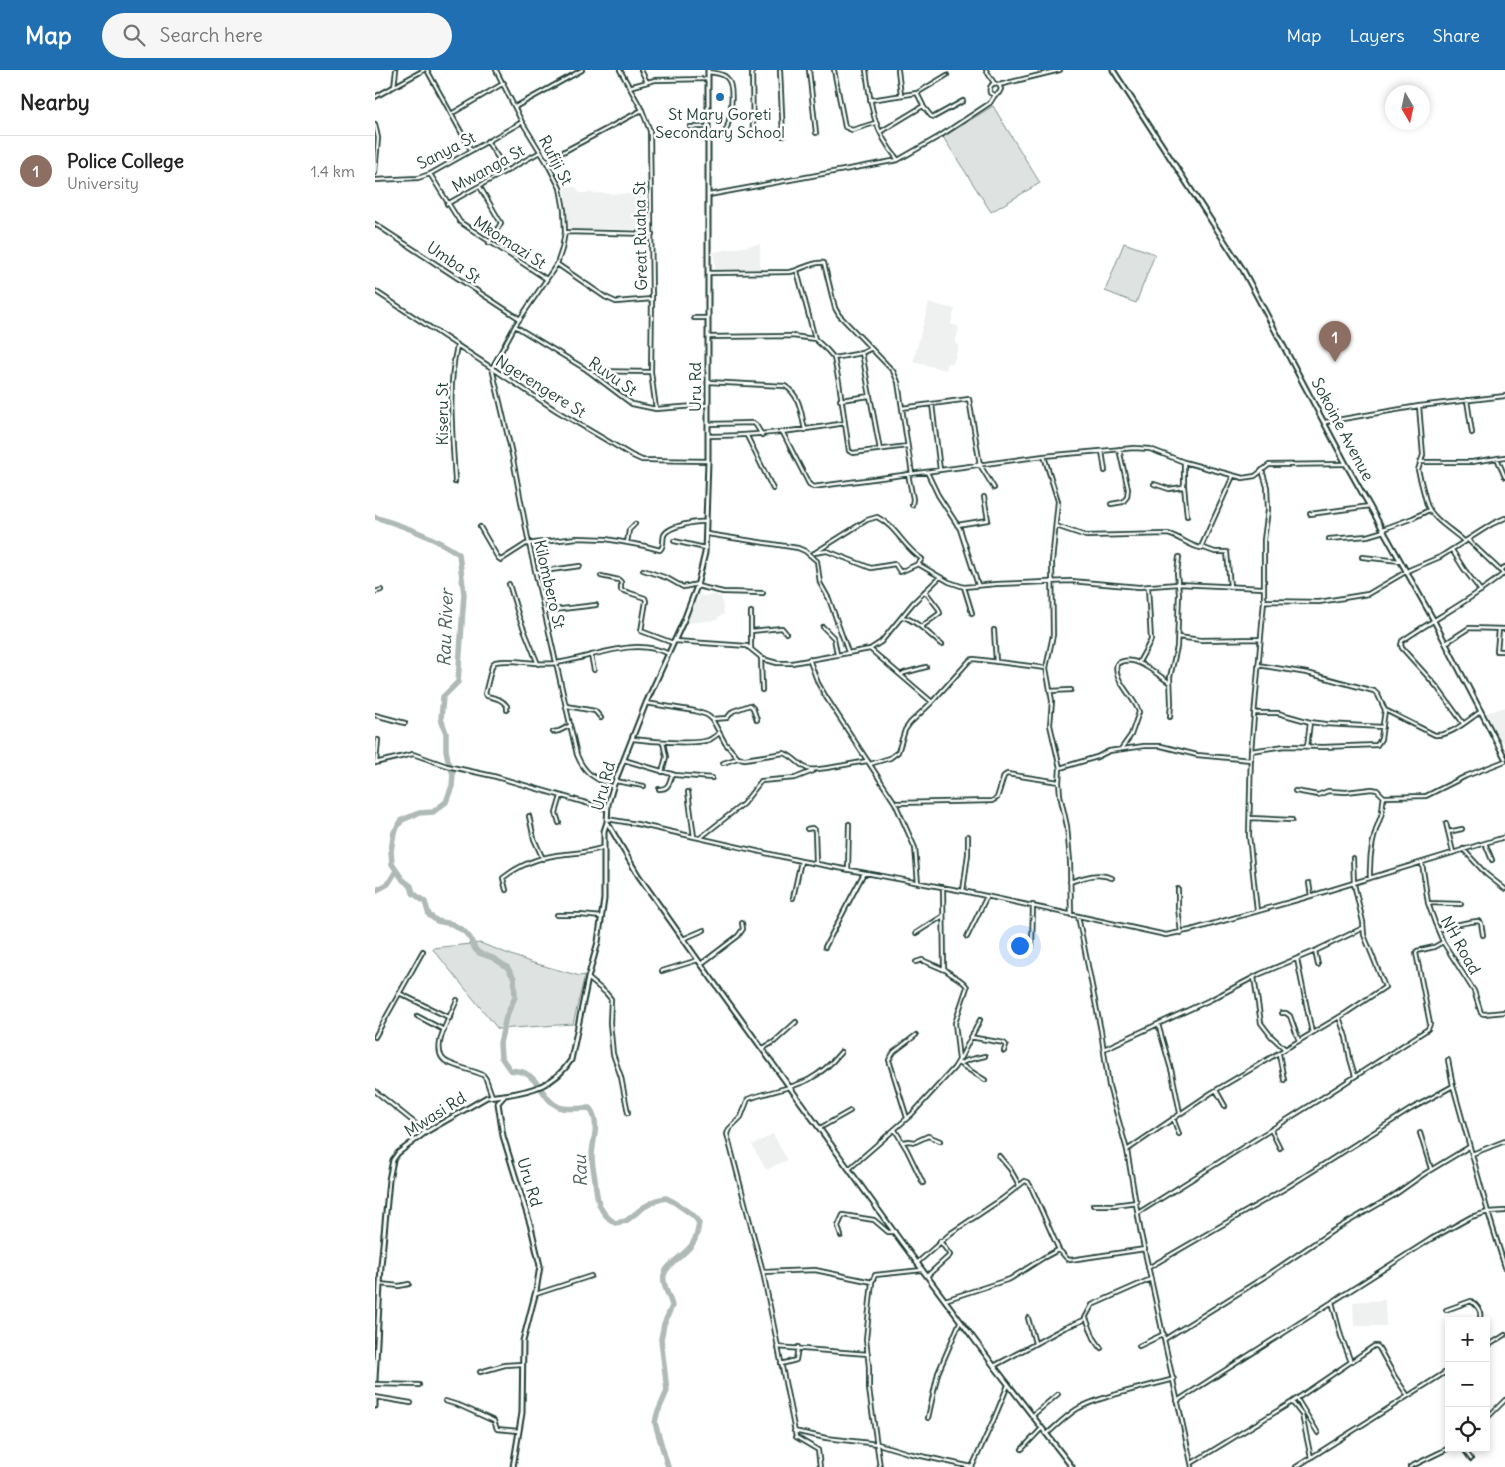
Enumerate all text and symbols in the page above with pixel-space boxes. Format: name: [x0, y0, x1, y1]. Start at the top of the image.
search box: [102, 13, 452, 58]
text: Map: [25, 20, 72, 50]
icon: search: [120, 21, 148, 49]
text: Search here: [160, 23, 263, 47]
text: Map: [1286, 24, 1321, 47]
text: Layers: [1349, 24, 1405, 47]
text: Share: [1433, 24, 1480, 47]
north arrow: [1385, 85, 1430, 130]
text: Nearby: [20, 89, 90, 116]
marker: St Mary Goreti Secondary School: [714, 91, 726, 103]
place label: St Mary Goreti Secondary School: [655, 104, 785, 142]
street label: Sanya St: [413, 126, 479, 173]
street label: Rufiji St: [535, 132, 578, 189]
street label: Mwanga St: [448, 140, 528, 196]
text: Police College: [67, 149, 184, 173]
text: 1: [33, 161, 39, 181]
text: 1.4 km: [310, 161, 355, 181]
text: University: [67, 173, 139, 193]
street label: Great Ruaha St: [629, 181, 651, 291]
street label: Mkomazi St: [470, 211, 550, 273]
street label: Umba St: [423, 237, 485, 288]
pin: 1: [1319, 321, 1351, 362]
street label: Ngerengere St: [492, 350, 590, 422]
street label: Ruvu St: [585, 352, 641, 400]
street label: Uru Rd: [685, 362, 705, 412]
street label: Sokoine Avenue: [1307, 374, 1379, 484]
street label: Kiseru St: [432, 382, 452, 446]
street label: Kilombero St: [530, 538, 570, 631]
water label: Rau River: [432, 586, 458, 667]
street label: Uru Rd: [587, 759, 619, 813]
street label: NH Road: [1437, 912, 1485, 978]
your location: [1007, 933, 1033, 959]
street label: Mwasi Rd: [401, 1087, 469, 1141]
water label: Rau: [568, 1153, 592, 1187]
street label: Uru Rd: [513, 1155, 547, 1209]
map controls: [1445, 1317, 1490, 1452]
button: +: [1445, 1317, 1490, 1362]
button: −: [1445, 1362, 1490, 1407]
button: locate: [1445, 1407, 1490, 1452]

